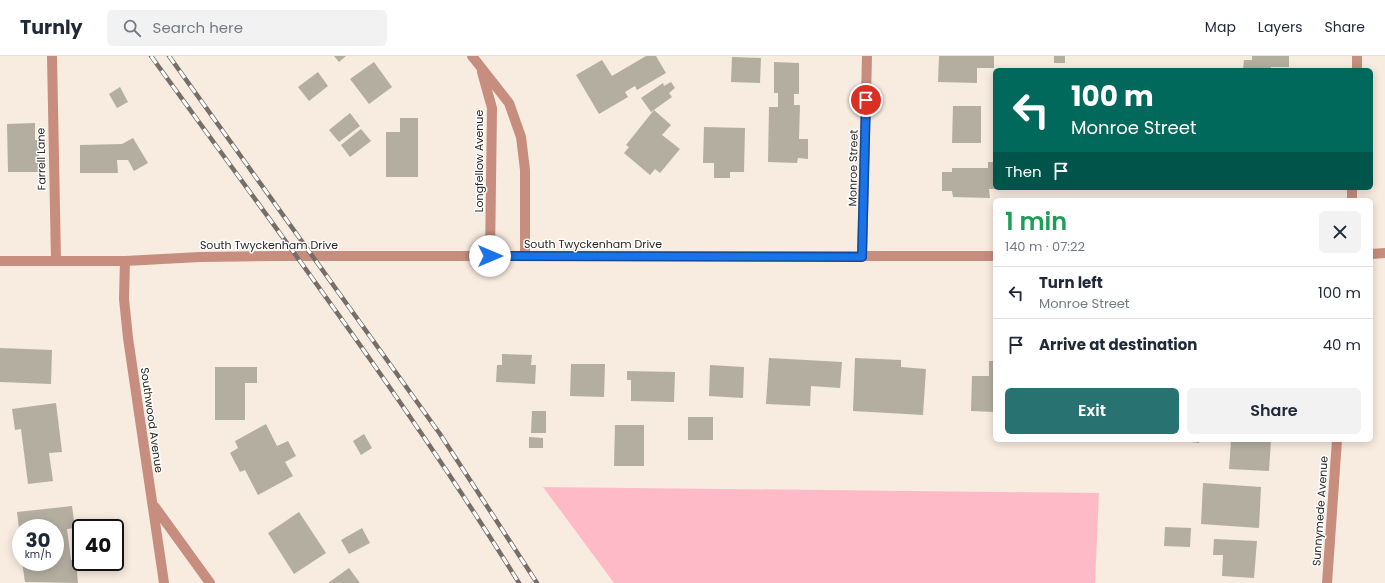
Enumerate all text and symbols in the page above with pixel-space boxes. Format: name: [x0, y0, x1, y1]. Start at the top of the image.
search box: [107, 10, 387, 46]
text: Turnly: [20, 14, 83, 41]
icon: search: [121, 17, 143, 39]
text: Search here: [153, 17, 243, 38]
text: Map: [1205, 17, 1236, 37]
text: Layers: [1258, 17, 1302, 37]
text: Share: [1324, 17, 1365, 37]
text: 100 m: [1071, 77, 1154, 116]
pin: [849, 83, 883, 117]
icon: left: [1005, 84, 1057, 136]
icon: arrive: [855, 89, 877, 111]
street label: Longfellow Avenue: [471, 110, 487, 212]
text: Monroe Street: [1071, 115, 1196, 140]
street label: Farrell Lane: [32, 127, 50, 190]
street label: Monroe Street: [844, 130, 862, 206]
icon: arrive: [1050, 160, 1072, 182]
text: Then: [1005, 161, 1042, 182]
text: 1 min: [1005, 205, 1067, 238]
button: close: [1319, 211, 1361, 253]
position arrow: [469, 235, 511, 277]
street label: South Twyckenham Drive: [524, 236, 662, 252]
street label: South Twyckenham Drive: [200, 237, 338, 253]
text: 140 m · 07:22: [1005, 237, 1085, 256]
text: Turn left: [1039, 272, 1103, 293]
icon: left: [1005, 282, 1027, 304]
text: 100 m: [1318, 282, 1361, 303]
text: Monroe Street: [1039, 294, 1130, 313]
icon: arrive: [1005, 334, 1027, 356]
text: Arrive at destination: [1039, 334, 1197, 355]
text: 40 m: [1323, 334, 1361, 355]
street label: Southwood Avenue: [137, 366, 167, 474]
button: Exit: [1005, 388, 1179, 434]
button: Share: [1187, 388, 1361, 434]
street label: Sunnymede Avenue: [1308, 455, 1332, 567]
speed limit sign: 40: [72, 519, 124, 571]
text: 30: [25, 526, 51, 554]
text: km/h: [25, 547, 51, 562]

